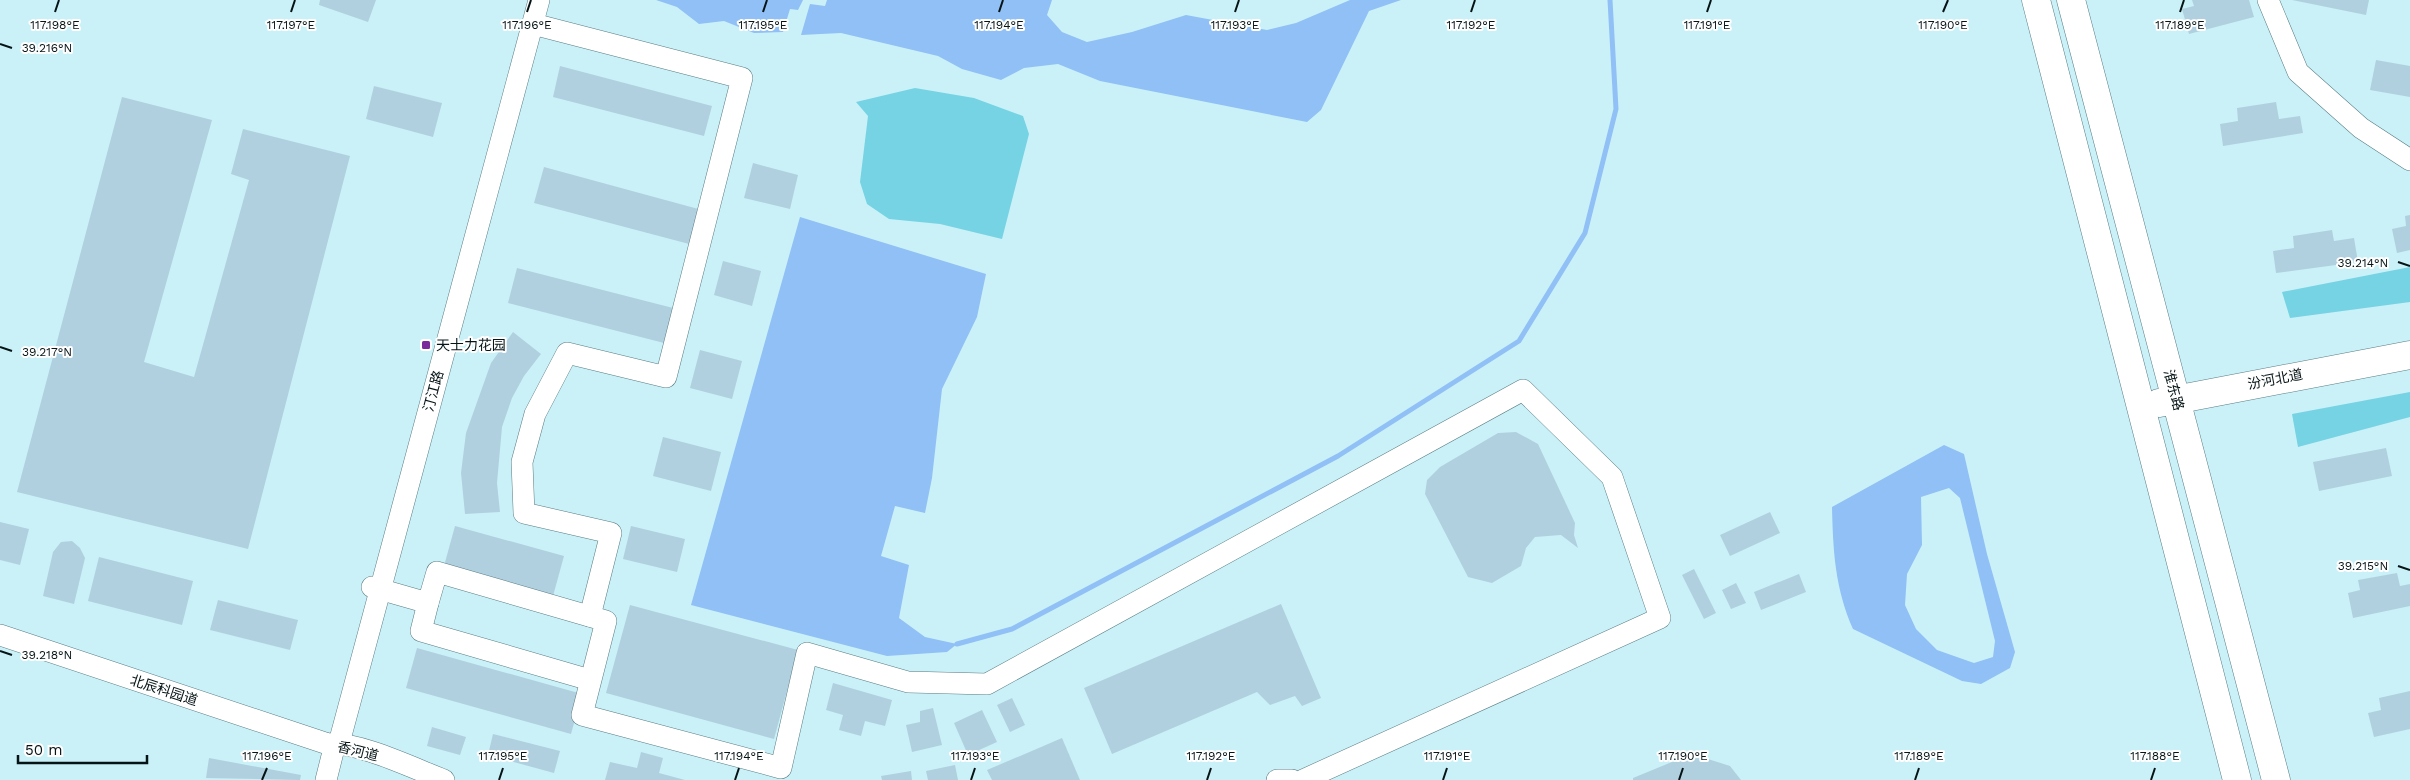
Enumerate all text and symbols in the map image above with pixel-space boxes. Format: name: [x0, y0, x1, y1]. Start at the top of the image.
text: 117.198°E: [30, 18, 80, 32]
text: 117.197°E: [267, 18, 316, 32]
text: 117.196°E: [502, 18, 552, 32]
text: 117.195°E: [739, 18, 788, 32]
text: 117.194°E: [974, 18, 1024, 32]
text: 117.193°E: [1211, 18, 1260, 32]
text: 117.192°E: [1447, 18, 1496, 32]
text: 117.191°E: [1684, 18, 1731, 32]
text: 117.190°E: [1918, 18, 1968, 32]
text: 117.189°E: [2155, 18, 2205, 32]
text: 39.216°N: [22, 41, 72, 55]
text: 39.214°N: [2338, 256, 2388, 270]
place label: 天士力花园: [436, 337, 506, 353]
marker: 天士力花园: [420, 339, 432, 351]
text: 39.217°N: [22, 345, 72, 359]
street label: 汾河北道: [2246, 366, 2304, 392]
street label: 淮东路: [2161, 368, 2187, 412]
street label: 汀江路: [420, 369, 446, 413]
text: 39.215°N: [2338, 559, 2388, 573]
text: 39.218°N: [22, 648, 72, 662]
street label: 北辰科园道: [128, 672, 200, 708]
scale bar: [18, 732, 146, 764]
street label: 香河道: [336, 738, 380, 764]
text: 50 m: [25, 741, 62, 759]
text: 117.196°E: [242, 749, 292, 763]
text: 117.195°E: [479, 749, 528, 763]
text: 117.194°E: [714, 749, 764, 763]
text: 117.193°E: [951, 749, 1000, 763]
text: 117.192°E: [1187, 749, 1236, 763]
text: 117.191°E: [1424, 749, 1471, 763]
text: 117.190°E: [1658, 749, 1708, 763]
text: 117.189°E: [1894, 749, 1944, 763]
text: 117.188°E: [2130, 749, 2180, 763]

